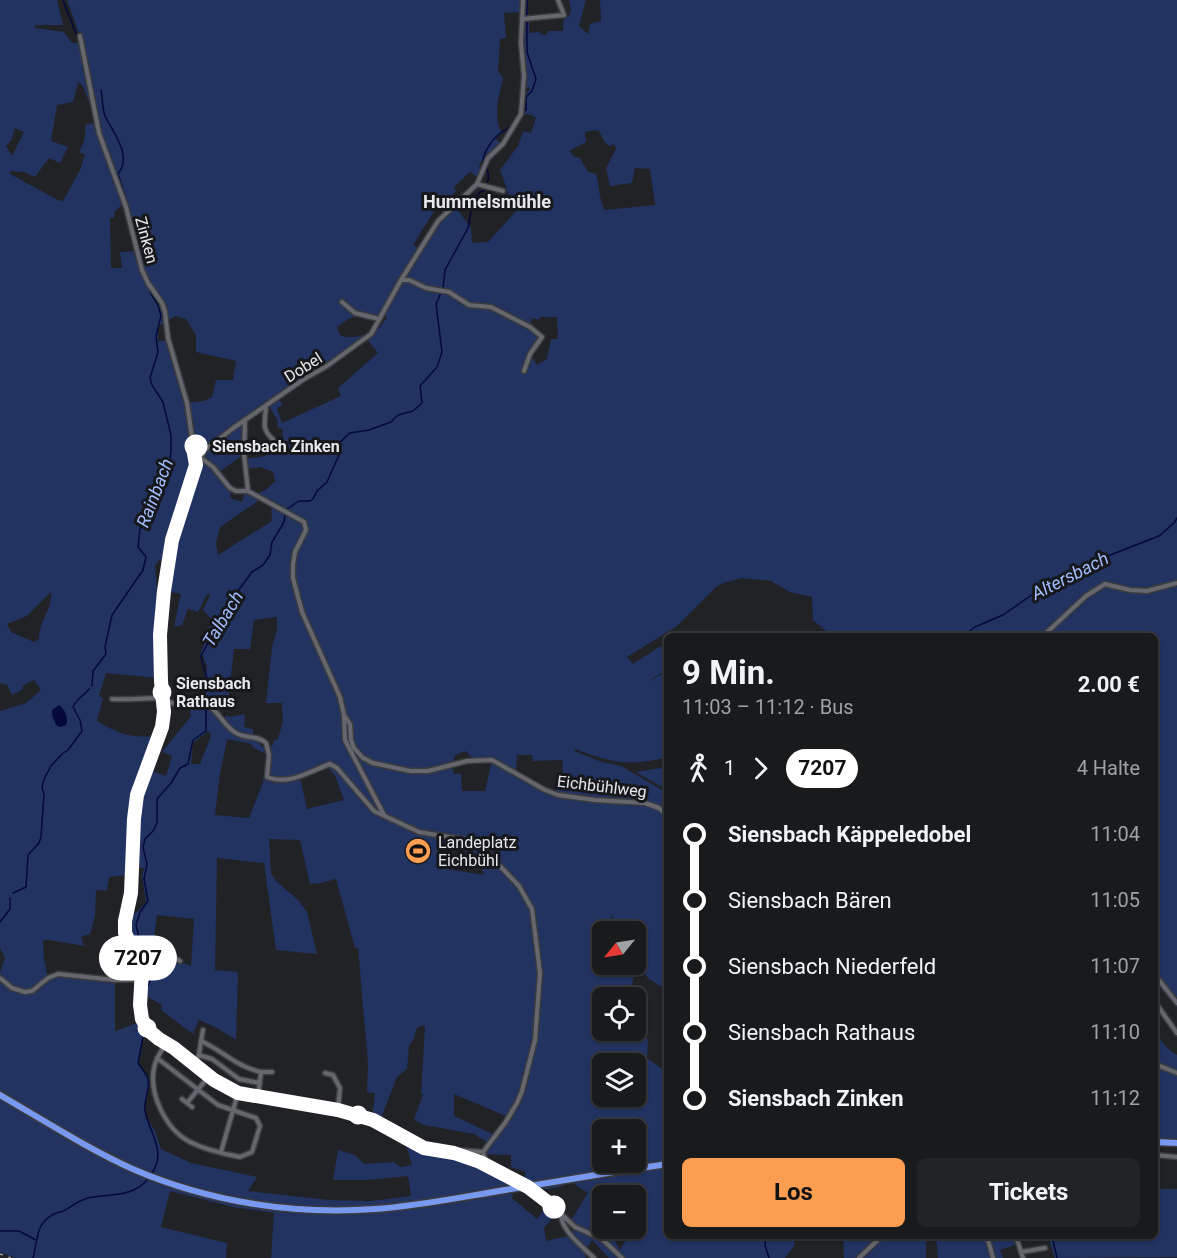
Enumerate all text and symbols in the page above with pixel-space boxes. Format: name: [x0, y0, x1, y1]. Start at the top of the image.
district label: Hummelsmühle: [423, 191, 551, 212]
street label: Zinken: [131, 215, 162, 266]
street label: Dobel: [281, 349, 326, 386]
marker: Siensbach Zinken: [185, 435, 207, 457]
place label: Siensbach Zinken: [212, 437, 340, 456]
water label: Rainbach: [132, 455, 177, 530]
water label: Altersbach: [1027, 547, 1112, 604]
water label: Talbach: [198, 587, 247, 650]
text: 9 Min.: [682, 653, 775, 692]
text: 2.00 €: [1078, 672, 1140, 697]
place label: Siensbach Rathaus: [176, 674, 251, 711]
marker: Siensbach Rathaus: [153, 683, 171, 701]
text: 11:03 – 11:12 · Bus: [682, 695, 854, 719]
icon: walk: [682, 752, 715, 785]
icon: forward: [744, 752, 777, 785]
text: 1: [724, 756, 735, 780]
text: 7207: [798, 756, 846, 780]
text: 4 Halte: [1077, 756, 1140, 780]
street label: Eichbühlweg: [556, 772, 648, 801]
text: Siensbach Käppeledobel: [728, 822, 971, 847]
text: 11:04: [1090, 822, 1140, 846]
place label: Landeplatz Eichbühl: [438, 833, 516, 870]
sports icon: Landeplatz Eichbühl: [403, 836, 433, 866]
text: Siensbach Bären: [728, 888, 892, 913]
text: 11:05: [1090, 888, 1140, 912]
north arrow: [592, 921, 646, 975]
map controls: [592, 921, 646, 1239]
line badge: 7207: [96, 938, 180, 978]
text: 7207: [114, 946, 162, 970]
text: Siensbach Niederfeld: [728, 954, 936, 979]
text: 11:07: [1090, 954, 1140, 978]
button: locate: [592, 987, 646, 1041]
unlabelled marker: [138, 1019, 156, 1037]
text: Siensbach Rathaus: [728, 1020, 915, 1045]
text: 11:10: [1090, 1020, 1140, 1044]
button: layers: [592, 1053, 646, 1107]
text: Siensbach Zinken: [728, 1086, 904, 1111]
text: 11:12: [1090, 1086, 1140, 1110]
unlabelled marker: [349, 1106, 367, 1124]
button: +: [592, 1119, 646, 1173]
button: Los: [682, 1158, 905, 1227]
button: Tickets: [917, 1158, 1140, 1227]
button: −: [592, 1185, 646, 1239]
unlabelled marker: [543, 1196, 565, 1218]

